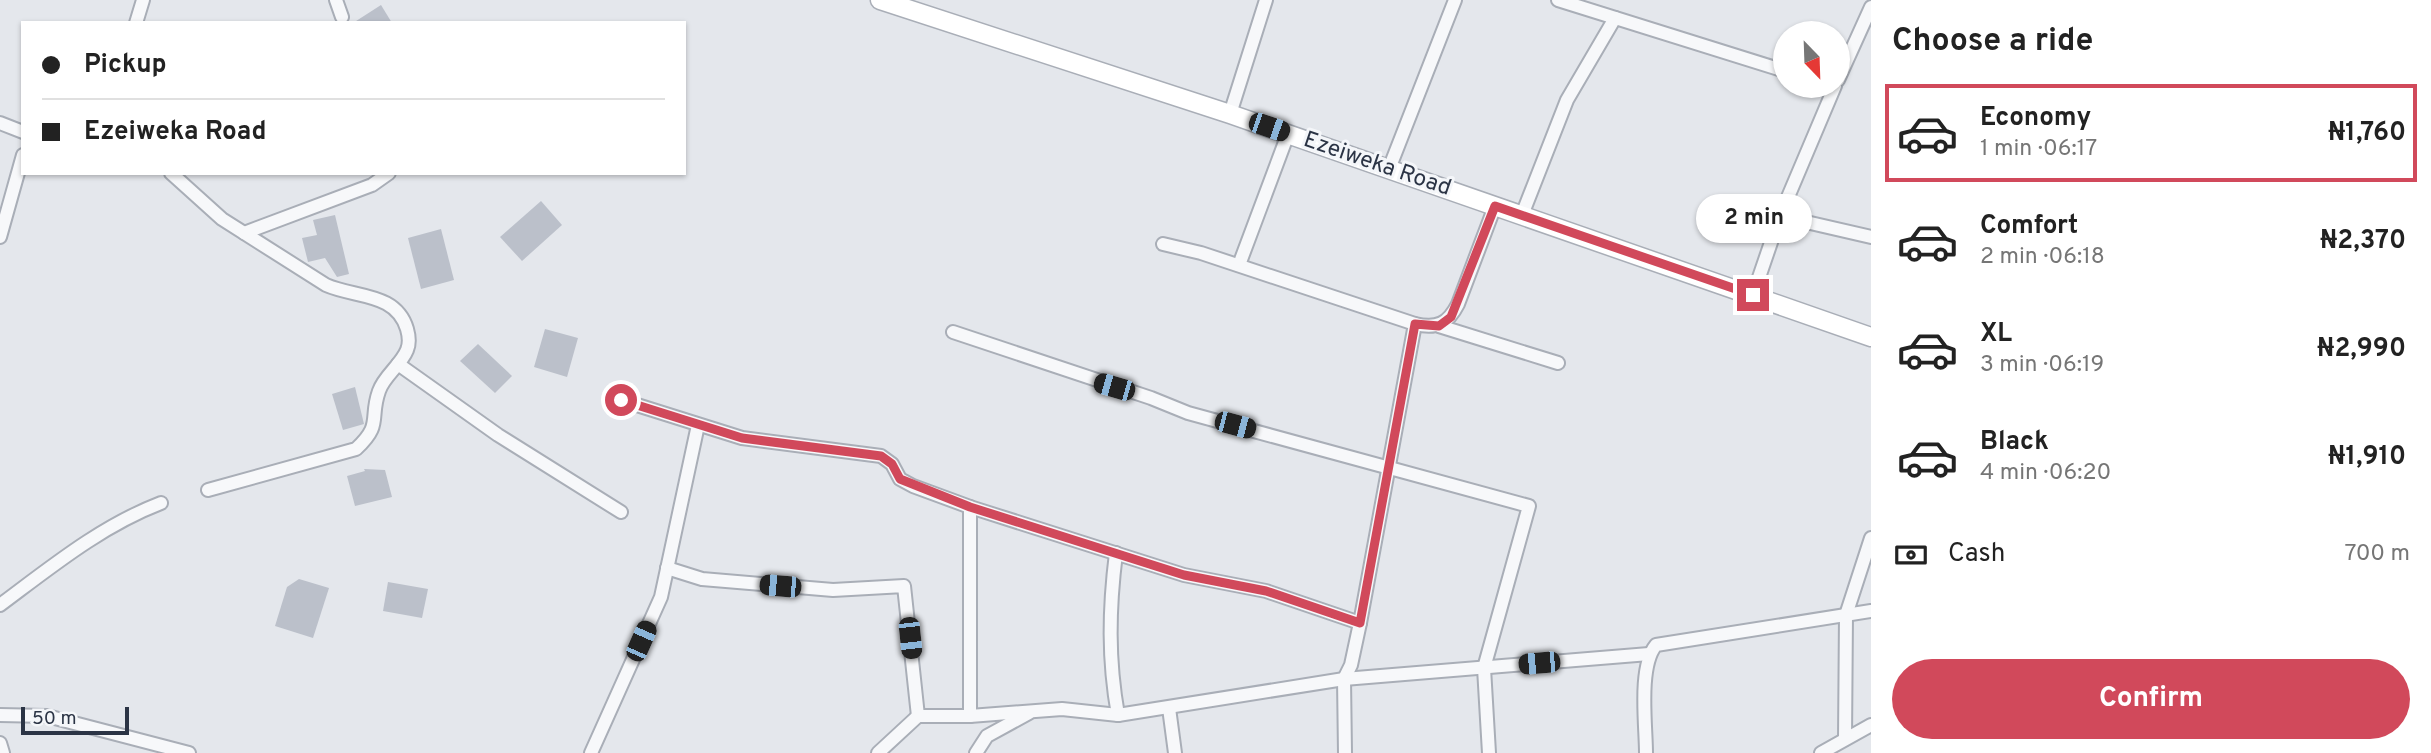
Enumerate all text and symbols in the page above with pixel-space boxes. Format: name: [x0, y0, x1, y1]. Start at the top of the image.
north arrow: [1773, 21, 1850, 98]
map controls: [1773, 21, 1850, 98]
text: Choose a ride: [1892, 22, 2093, 62]
text: Pickup: [84, 49, 167, 82]
icon: car: [1896, 102, 1959, 165]
text: Economy: [1980, 102, 2091, 135]
car: [1246, 110, 1293, 144]
text: Ezeiweka Road: [84, 116, 266, 149]
text: ₦1,760: [2328, 117, 2406, 150]
street label: Ezeiweka Road: [1299, 126, 1455, 204]
text: 1 min · 06:17: [1980, 135, 2097, 164]
callout: 2 min: [1695, 194, 1811, 243]
text: 2 min: [1724, 204, 1784, 233]
icon: car: [1896, 210, 1959, 273]
text: Comfort: [1980, 210, 2078, 243]
text: ₦2,370: [2320, 225, 2406, 258]
text: 2 min · 06:18: [1980, 243, 2105, 272]
route end: [1737, 279, 1769, 311]
icon: car: [1896, 318, 1959, 381]
text: XL: [1980, 318, 2012, 351]
text: ₦2,990: [2317, 333, 2406, 366]
text: 3 min · 06:19: [1980, 351, 2104, 380]
car: [1091, 371, 1138, 403]
route start: [605, 384, 637, 416]
car: [1212, 409, 1259, 441]
icon: car: [1896, 426, 1959, 489]
text: Black: [1980, 426, 2049, 459]
text: ₦1,910: [2328, 441, 2406, 474]
text: 4 min · 06:20: [1980, 459, 2111, 488]
icon: cash: [1892, 536, 1930, 574]
text: Cash: [1948, 538, 2005, 571]
text: 700 m: [2344, 540, 2410, 569]
car: [759, 574, 802, 598]
car: [898, 616, 923, 660]
car: [623, 618, 660, 664]
car: [1518, 651, 1561, 675]
button: Confirm: [1892, 659, 2410, 739]
scale bar: [21, 704, 130, 736]
text: 50 m: [32, 707, 77, 731]

